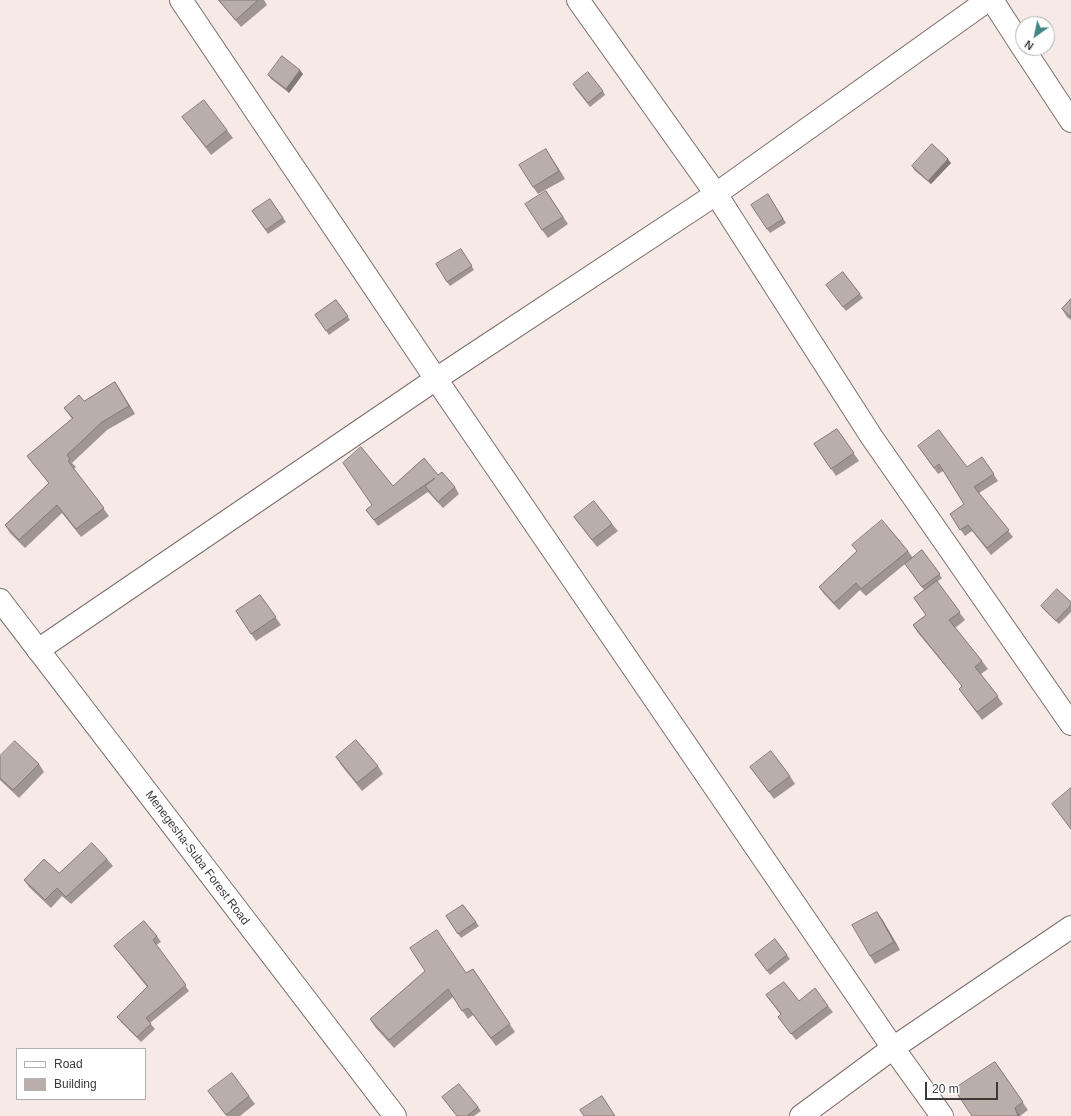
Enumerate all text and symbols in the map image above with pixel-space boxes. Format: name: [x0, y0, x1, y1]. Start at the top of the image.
north arrow: [1015, 16, 1055, 56]
text: N: [1022, 38, 1036, 52]
street label: Menegesha-Suba Forest Road: [142, 788, 252, 928]
legend: [16, 1048, 146, 1100]
text: Road: [54, 1057, 83, 1071]
scale bar: [927, 1074, 1000, 1100]
text: Building: [54, 1077, 97, 1091]
text: 20 m: [932, 1082, 959, 1096]

